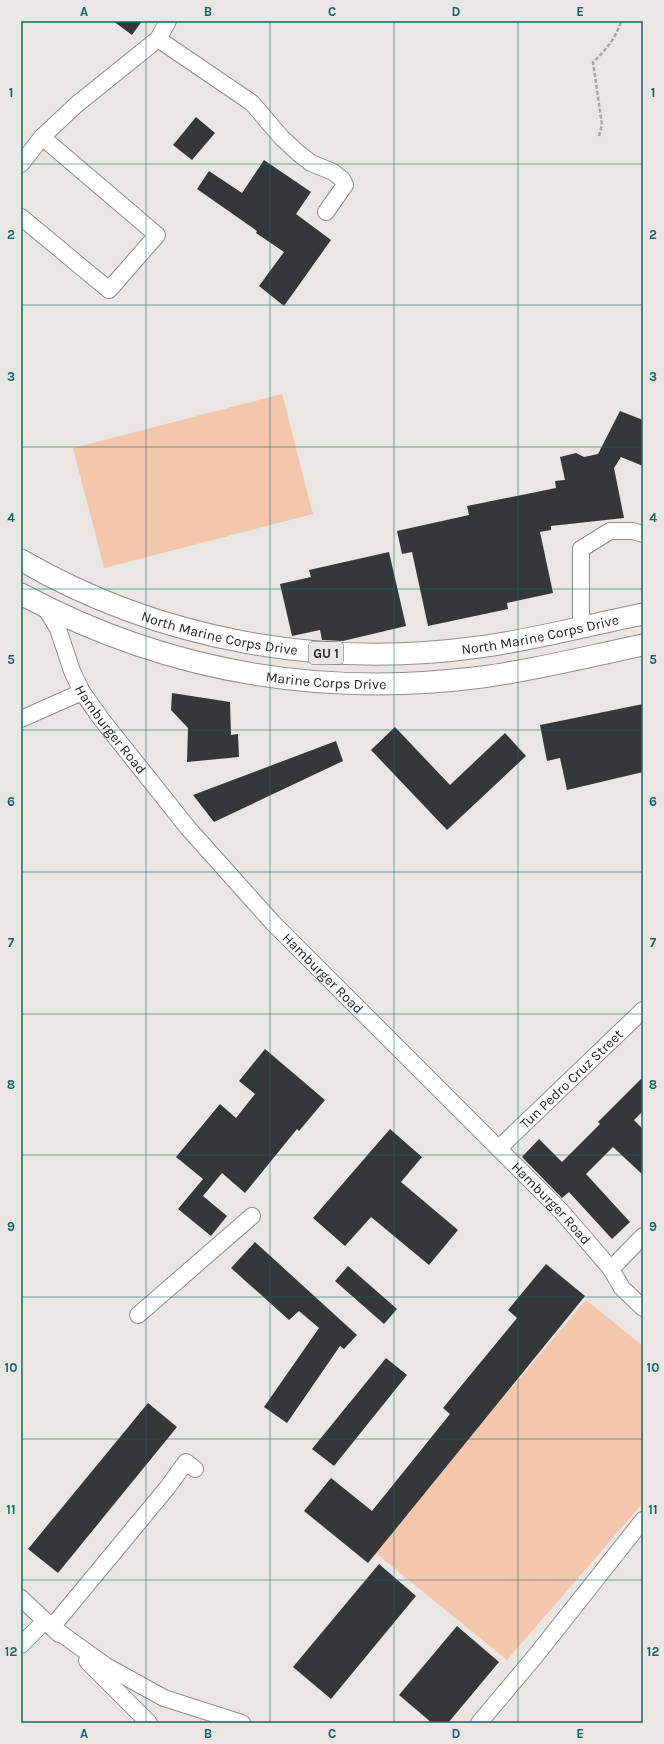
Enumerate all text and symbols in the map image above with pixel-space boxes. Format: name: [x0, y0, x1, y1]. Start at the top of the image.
text: A: [80, 4, 88, 19]
text: B: [204, 4, 212, 19]
text: C: [328, 4, 336, 19]
text: D: [452, 4, 461, 19]
text: E: [576, 4, 584, 19]
text: 1: [9, 85, 13, 100]
text: 1: [651, 85, 655, 100]
text: 2: [7, 227, 15, 242]
text: 2: [649, 227, 657, 242]
text: 3: [7, 369, 15, 384]
text: 3: [649, 369, 657, 384]
text: 4: [7, 510, 15, 525]
text: 4: [649, 510, 657, 525]
street label: North Marine Corps Drive: [139, 608, 299, 659]
street label: North Marine Corps Drive: [460, 611, 620, 658]
road number: GU 1: [309, 642, 343, 664]
text: 5: [7, 652, 15, 667]
text: 5: [649, 652, 657, 667]
street label: Marine Corps Drive: [265, 668, 386, 693]
street label: Hamburger Road: [71, 682, 150, 777]
text: 6: [7, 794, 15, 809]
text: 6: [649, 794, 657, 809]
street label: Hamburger Road: [279, 929, 367, 1018]
text: 7: [8, 935, 15, 950]
text: 7: [650, 935, 657, 950]
street label: Tun Pedro Cruz Street: [516, 1026, 627, 1132]
text: 8: [7, 1077, 15, 1092]
text: 8: [649, 1077, 657, 1092]
street label: Hamburger Road: [508, 1159, 594, 1248]
text: 9: [7, 1219, 15, 1234]
text: 9: [649, 1219, 657, 1234]
text: 10: [5, 1360, 17, 1375]
text: 10: [647, 1360, 659, 1375]
text: 11: [6, 1502, 16, 1517]
text: 11: [648, 1502, 658, 1517]
text: 12: [5, 1644, 17, 1659]
text: 12: [647, 1644, 659, 1659]
text: A: [80, 1726, 88, 1741]
text: B: [204, 1726, 212, 1741]
text: C: [328, 1726, 336, 1741]
text: D: [452, 1726, 461, 1741]
text: E: [576, 1726, 584, 1741]

